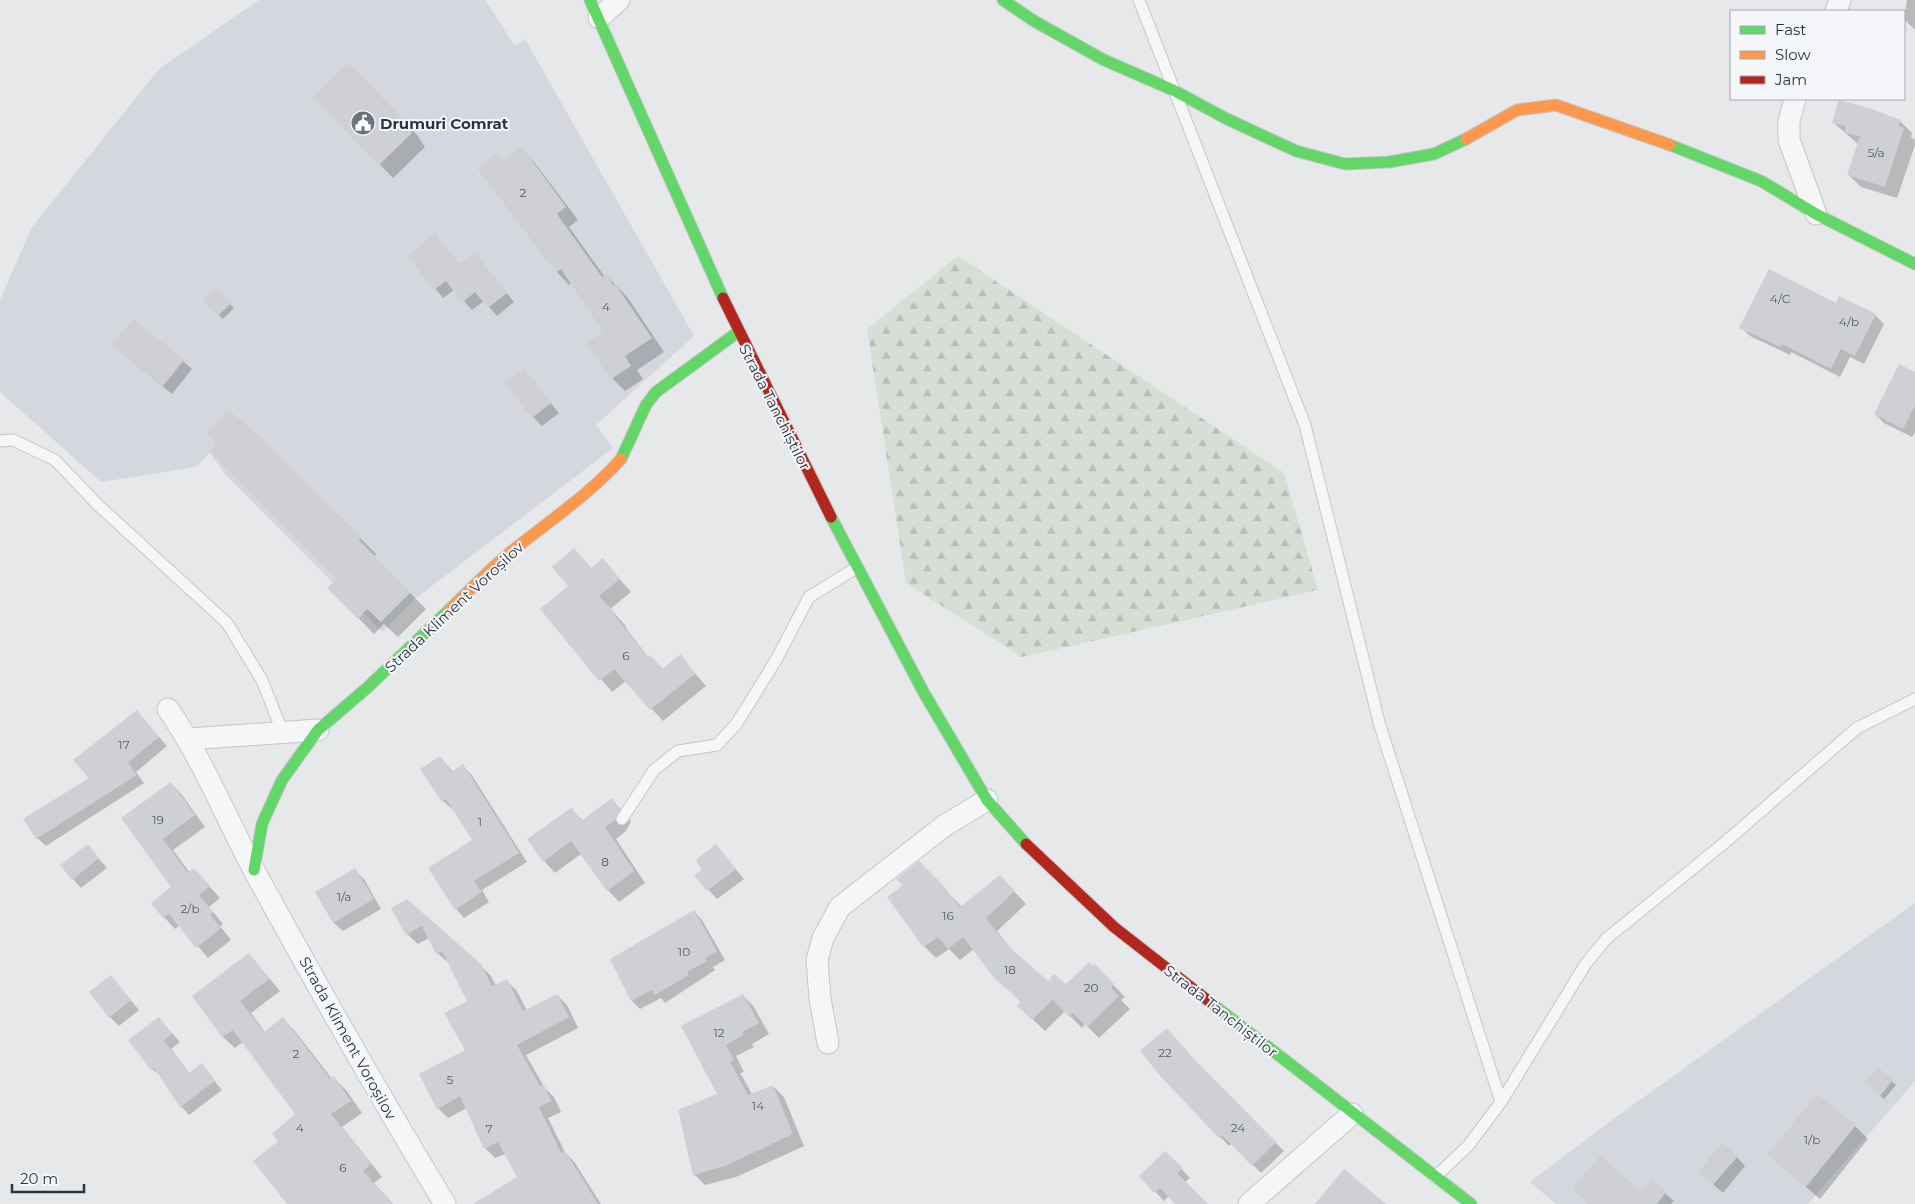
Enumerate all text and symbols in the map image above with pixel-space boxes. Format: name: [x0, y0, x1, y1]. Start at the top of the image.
legend: [1730, 10, 1905, 100]
text: Fast: [1775, 20, 1806, 39]
text: Slow: [1775, 45, 1811, 64]
text: Jam: [1774, 70, 1807, 89]
public building icon: Drumuri Comrat: [350, 110, 376, 136]
place label: Drumuri Comrat: [380, 114, 509, 133]
house number: 5/a: [1867, 145, 1885, 160]
house number: 2: [520, 185, 527, 200]
house number: 4/C: [1770, 291, 1791, 306]
house number: 4: [602, 299, 610, 314]
house number: 4/b: [1839, 314, 1859, 329]
street label: Strada Tanchiștilor: [734, 341, 815, 474]
street label: Strada Kliment Voroșilov: [380, 537, 529, 677]
house number: 6: [622, 648, 630, 663]
house number: 17: [118, 737, 130, 752]
house number: 19: [152, 812, 164, 827]
house number: 1: [478, 814, 482, 829]
house number: 8: [601, 854, 609, 869]
house number: 1/a: [337, 889, 351, 904]
house number: 2/b: [180, 901, 200, 916]
house number: 16: [942, 908, 954, 923]
house number: 10: [678, 944, 690, 959]
street label: Strada Kliment Voroșilov: [294, 953, 401, 1124]
street label: Strada Tanchiștilor: [1160, 961, 1282, 1062]
house number: 18: [1004, 962, 1016, 977]
house number: 20: [1084, 980, 1098, 995]
house number: 12: [713, 1025, 725, 1040]
house number: 22: [1158, 1045, 1172, 1060]
house number: 2: [293, 1046, 300, 1061]
house number: 5: [447, 1072, 454, 1087]
house number: 14: [752, 1098, 764, 1113]
house number: 4: [296, 1120, 304, 1135]
house number: 24: [1231, 1120, 1245, 1135]
house number: 7: [485, 1121, 493, 1136]
house number: 1/b: [1804, 1132, 1820, 1147]
house number: 6: [339, 1160, 347, 1175]
scale bar: [12, 1162, 85, 1194]
text: 20 m: [20, 1169, 58, 1188]

